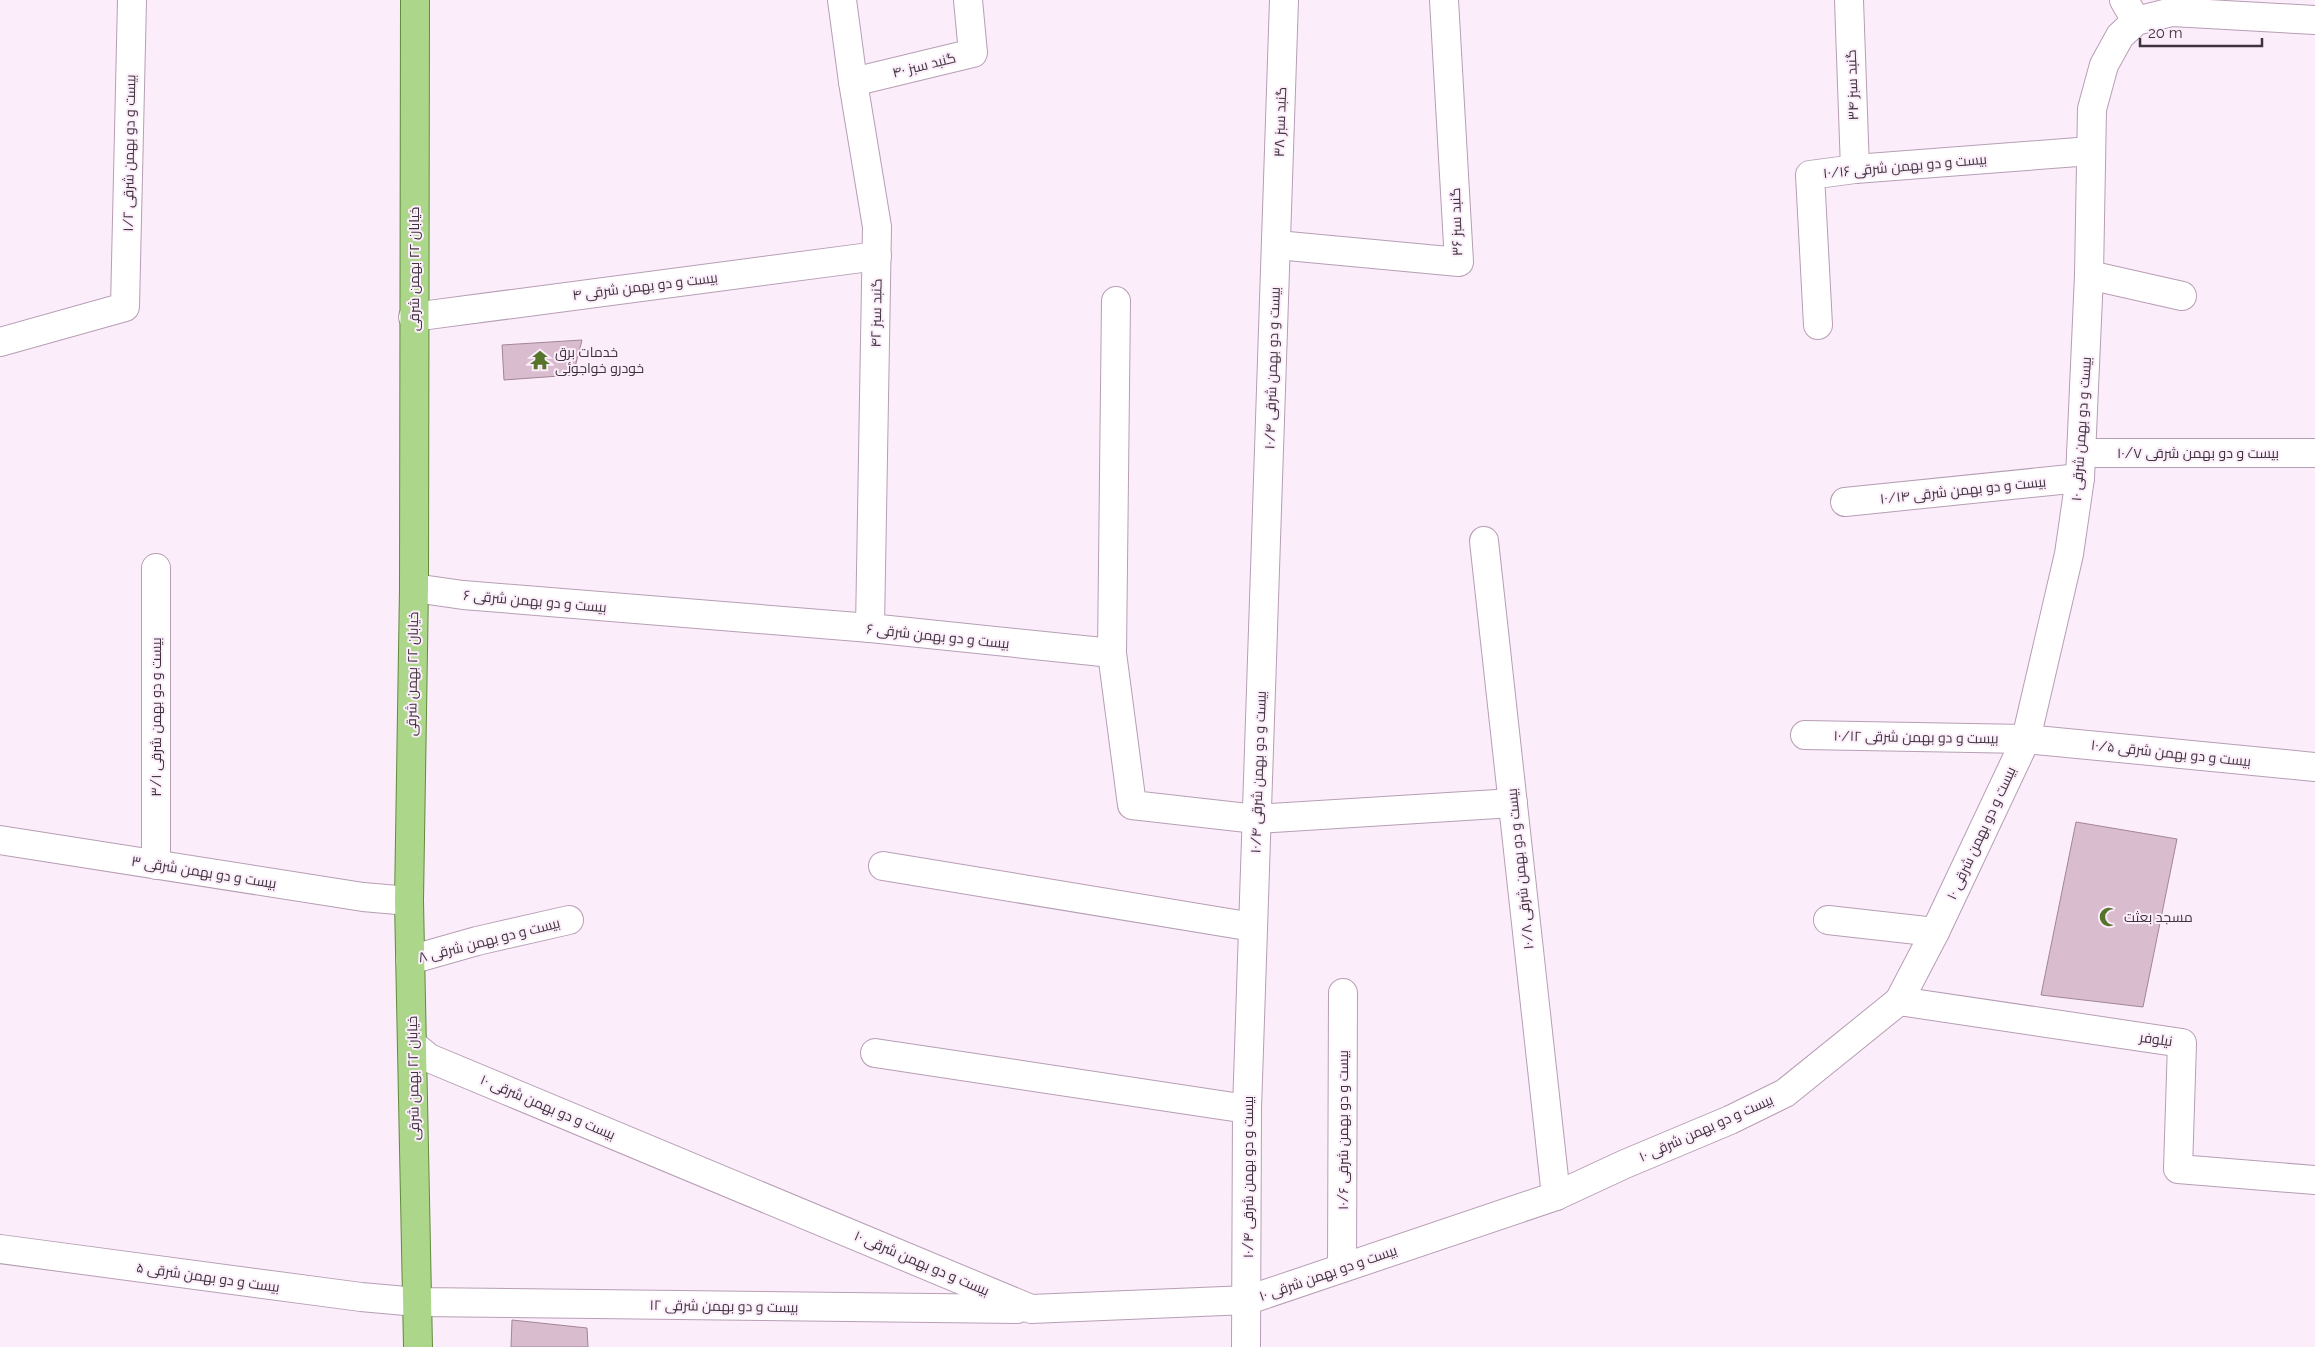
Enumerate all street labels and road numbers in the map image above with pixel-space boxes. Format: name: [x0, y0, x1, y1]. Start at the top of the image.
street label: گنبد سبز ۴۰: [891, 49, 957, 81]
street label: گنبد سبز ۳۴: [1843, 49, 1861, 121]
street label: بیست و دو بهمن شرقی ۱/۲: [120, 74, 138, 232]
street label: گنبد سبز ۳۸: [1271, 87, 1289, 157]
street label: بیست و دو بهمن شرقی ۱۰/۱۶: [1822, 151, 1988, 181]
street label: گنبد سبز ۳۶: [1447, 188, 1465, 256]
street label: خیابان ۲۲ بهمن شرقی: [406, 207, 422, 331]
street label: بیست و دو بهمن شرقی ۴: [571, 269, 719, 303]
street label: گنبد سبز ۴۲: [867, 278, 885, 348]
street label: بیست و دو بهمن شرقی ۱۰/۴: [1261, 286, 1283, 450]
street label: بیست و دو بهمن شرقی ۱۰: [2068, 356, 2094, 502]
street label: بیست و دو بهمن شرقی ۱۰/۷: [2117, 445, 2279, 461]
street label: بیست و دو بهمن شرقی ۱۰/۱۴: [1879, 473, 2047, 507]
street label: بیست و دو بهمن شرقی ۶: [463, 587, 607, 615]
street label: خیابان ۲۲ بهمن شرقی: [403, 612, 421, 736]
street label: بیست و دو بهمن شرقی ۶: [866, 621, 1010, 651]
street label: بیست و دو بهمن شرقی ۳/۱: [148, 637, 164, 797]
street label: بیست و دو بهمن شرقی ۱۰/۴: [1247, 690, 1269, 854]
street label: بیست و دو بهمن شرقی ۱۰/۱۲: [1833, 728, 1999, 746]
street label: بیست و دو بهمن شرقی ۱۰/۵: [2090, 737, 2252, 769]
street label: بیست و دو بهمن شرقی ۱۰: [1943, 764, 2019, 902]
street label: بیست و دو بهمن شرقی ۱۰/۸: [1504, 788, 1536, 950]
street label: بیست و دو بهمن شرقی ۳: [130, 853, 278, 891]
street label: بیست و دو بهمن شرقی ۸: [416, 915, 562, 965]
street label: خیابان ۲۲ بهمن شرقی: [404, 1016, 422, 1140]
street label: نیلوفر: [2138, 1029, 2173, 1049]
street label: بیست و دو بهمن شرقی ۱۰/۶: [1335, 1050, 1351, 1210]
street label: بیست و دو بهمن شرقی ۱۰: [478, 1071, 618, 1143]
street label: بیست و دو بهمن شرقی ۱۰: [1637, 1091, 1775, 1165]
street label: بیست و دو بهمن شرقی ۱۰/۴: [1240, 1096, 1256, 1258]
street label: بیست و دو بهمن شرقی ۱۰: [852, 1227, 992, 1299]
street label: بیست و دو بهمن شرقی ۱۰: [1257, 1242, 1399, 1304]
street label: بیست و دو بهمن شرقی ۵: [135, 1259, 281, 1295]
street label: بیست و دو بهمن شرقی ۱۲: [649, 1297, 799, 1315]

